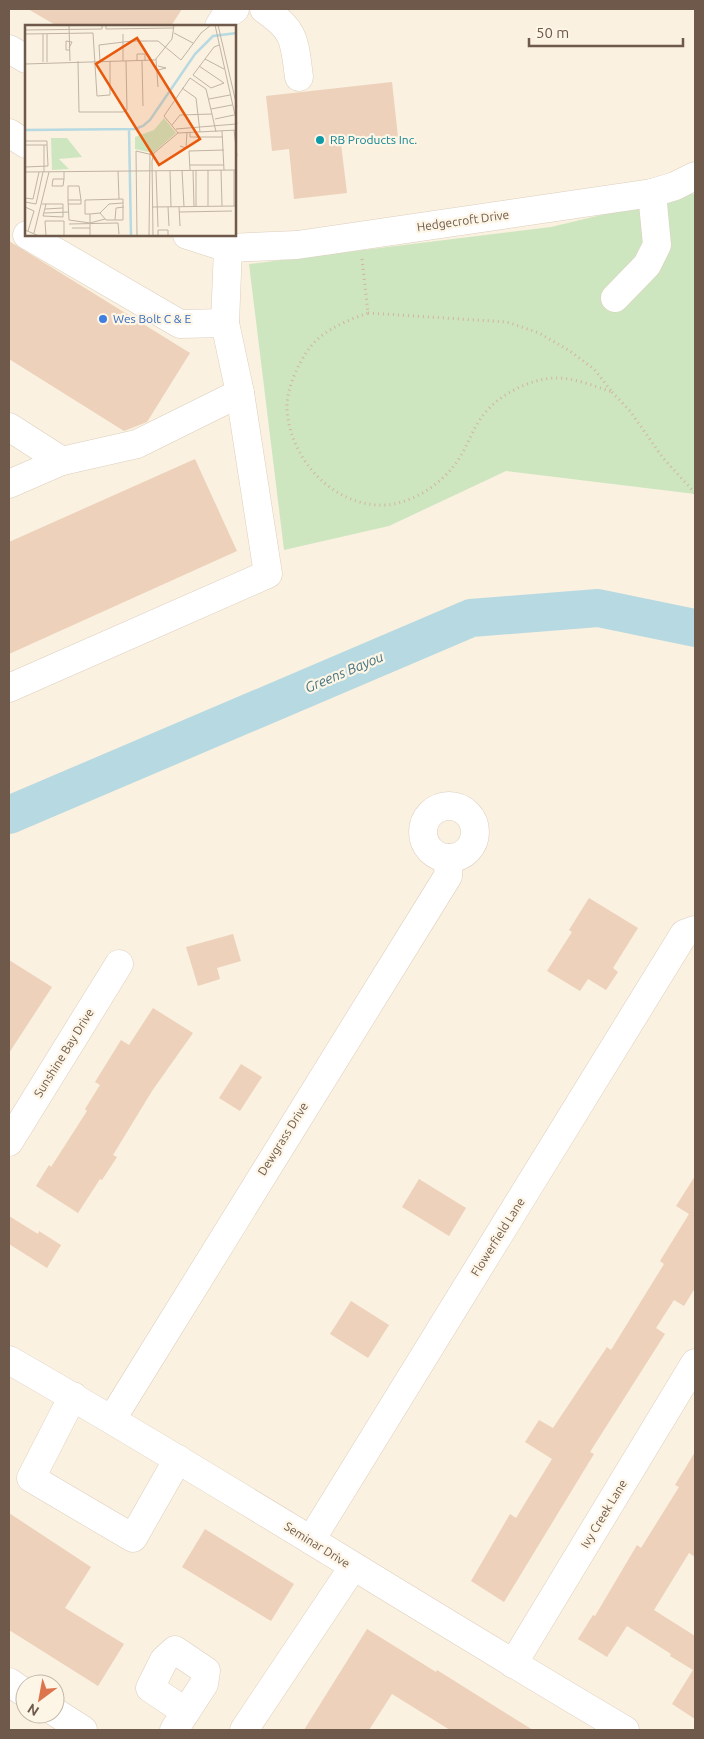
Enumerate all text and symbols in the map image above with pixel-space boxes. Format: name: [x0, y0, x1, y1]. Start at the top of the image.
scale bar: [529, 15, 683, 47]
text: 50 m: [536, 24, 569, 41]
inset map: [25, 25, 236, 236]
place label: RB Products Inc.: [330, 133, 417, 146]
marker: RB Products Inc.: [314, 134, 326, 146]
street label: Hedgecroft Drive: [416, 208, 510, 233]
place label: Wes Bolt C & E: [113, 312, 191, 325]
marker: Wes Bolt C & E: [97, 313, 109, 325]
water label: Greens Bayou: [302, 648, 386, 696]
street label: Sunshine Bay Drive: [31, 1006, 96, 1099]
street label: Dewgrass Drive: [255, 1100, 310, 1178]
street label: Flowerfield Lane: [468, 1195, 527, 1278]
street label: Ivy Creek Lane: [578, 1477, 629, 1550]
street label: Seminar Drive: [282, 1519, 352, 1570]
north arrow: [15, 1674, 65, 1724]
text: N: [24, 1700, 42, 1720]

